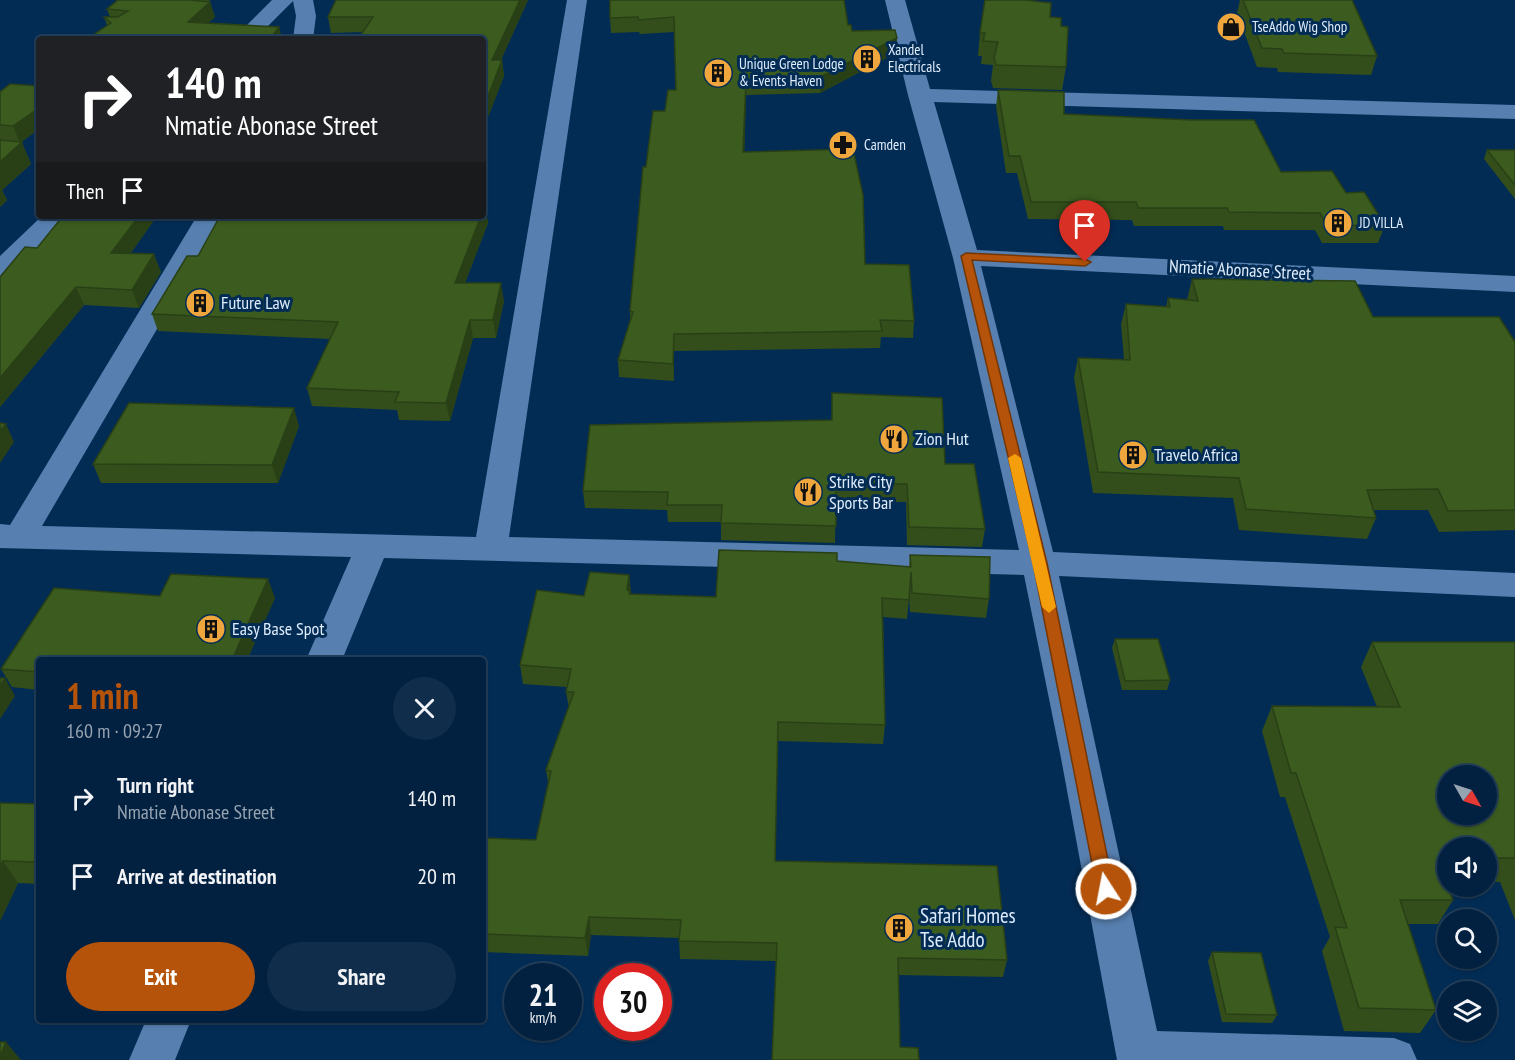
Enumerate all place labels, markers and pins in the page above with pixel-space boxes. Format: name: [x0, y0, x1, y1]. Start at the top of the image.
shop icon: TseAddo Wig Shop: [1215, 11, 1247, 43]
place label: TseAddo Wig Shop: [1252, 17, 1347, 36]
place label: Xandel Electricals: [888, 40, 941, 76]
building icon: Xandel Electricals: [851, 43, 883, 75]
place label: Unique Green Lodge & Events Haven: [739, 54, 844, 90]
building icon: Unique Green Lodge & Events Haven: [702, 57, 734, 89]
pharmacy icon: Camden: [827, 129, 859, 161]
place label: Camden: [864, 135, 906, 154]
pin: [1059, 200, 1110, 262]
building icon: JD VILLA: [1322, 207, 1354, 239]
place label: JD VILLA: [1358, 213, 1404, 232]
building icon: Future Law: [184, 287, 216, 319]
place label: Future Law: [221, 291, 291, 314]
restaurant icon: Zion Hut: [878, 423, 910, 455]
place label: Zion Hut: [915, 427, 969, 450]
building icon: Travelo Africa: [1117, 439, 1149, 471]
place label: Travelo Africa: [1154, 443, 1238, 466]
place label: Strike City Sports Bar: [829, 470, 893, 514]
restaurant icon: Strike City Sports Bar: [792, 476, 824, 508]
building icon: Easy Base Spot: [195, 613, 227, 645]
place label: Easy Base Spot: [232, 617, 324, 640]
place label: Safari Homes Tse Addo: [920, 902, 1016, 953]
building icon: Safari Homes Tse Addo: [883, 912, 915, 944]

